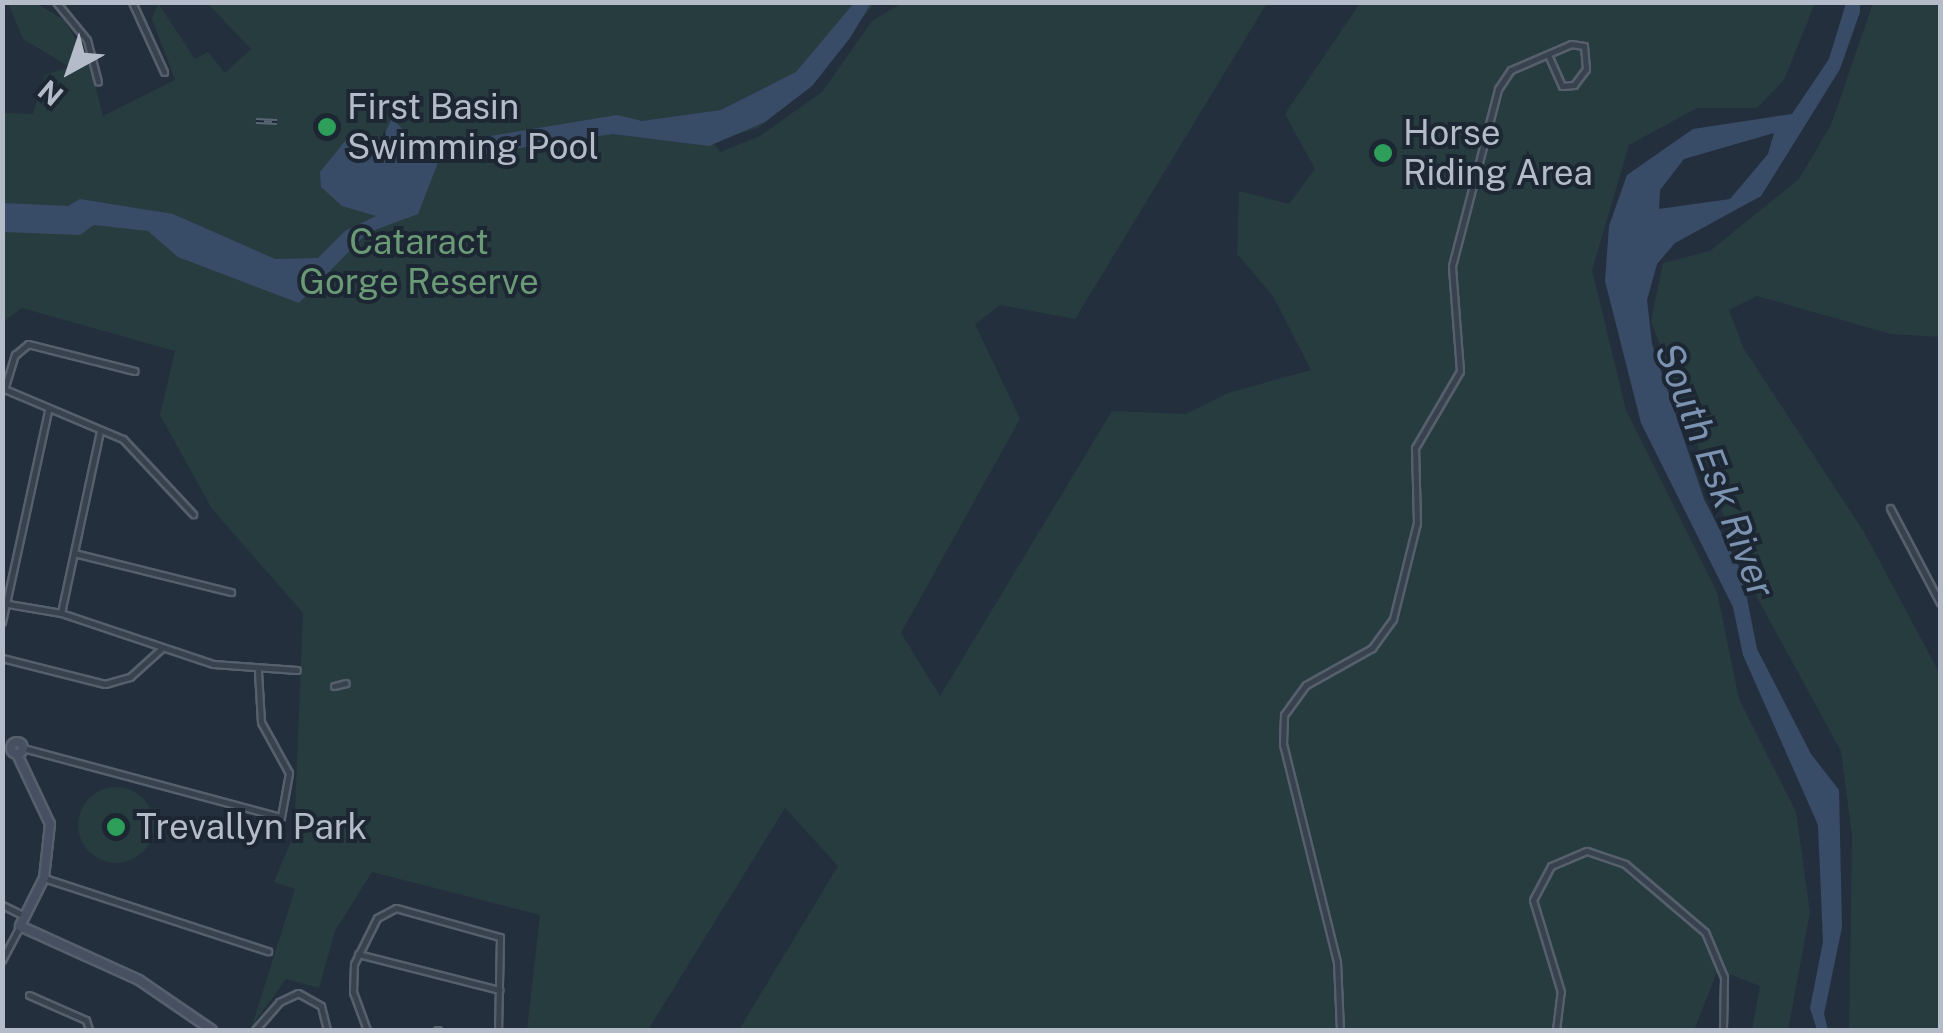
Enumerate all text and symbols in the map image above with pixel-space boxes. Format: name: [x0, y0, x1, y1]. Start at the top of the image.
north arrow: [20, 20, 120, 120]
text: N: [31, 74, 69, 113]
place label: First Basin Swimming Pool: [347, 86, 599, 168]
place label: Horse Riding Area: [1403, 112, 1593, 194]
marker: First Basin Swimming Pool: [316, 116, 338, 138]
marker: Horse Riding Area: [1372, 142, 1394, 164]
park label: Cataract Gorge Reserve: [299, 221, 539, 303]
water label: South Esk River: [1645, 336, 1785, 604]
place label: Trevallyn Park: [136, 806, 367, 848]
marker: Trevallyn Park: [105, 816, 127, 838]

